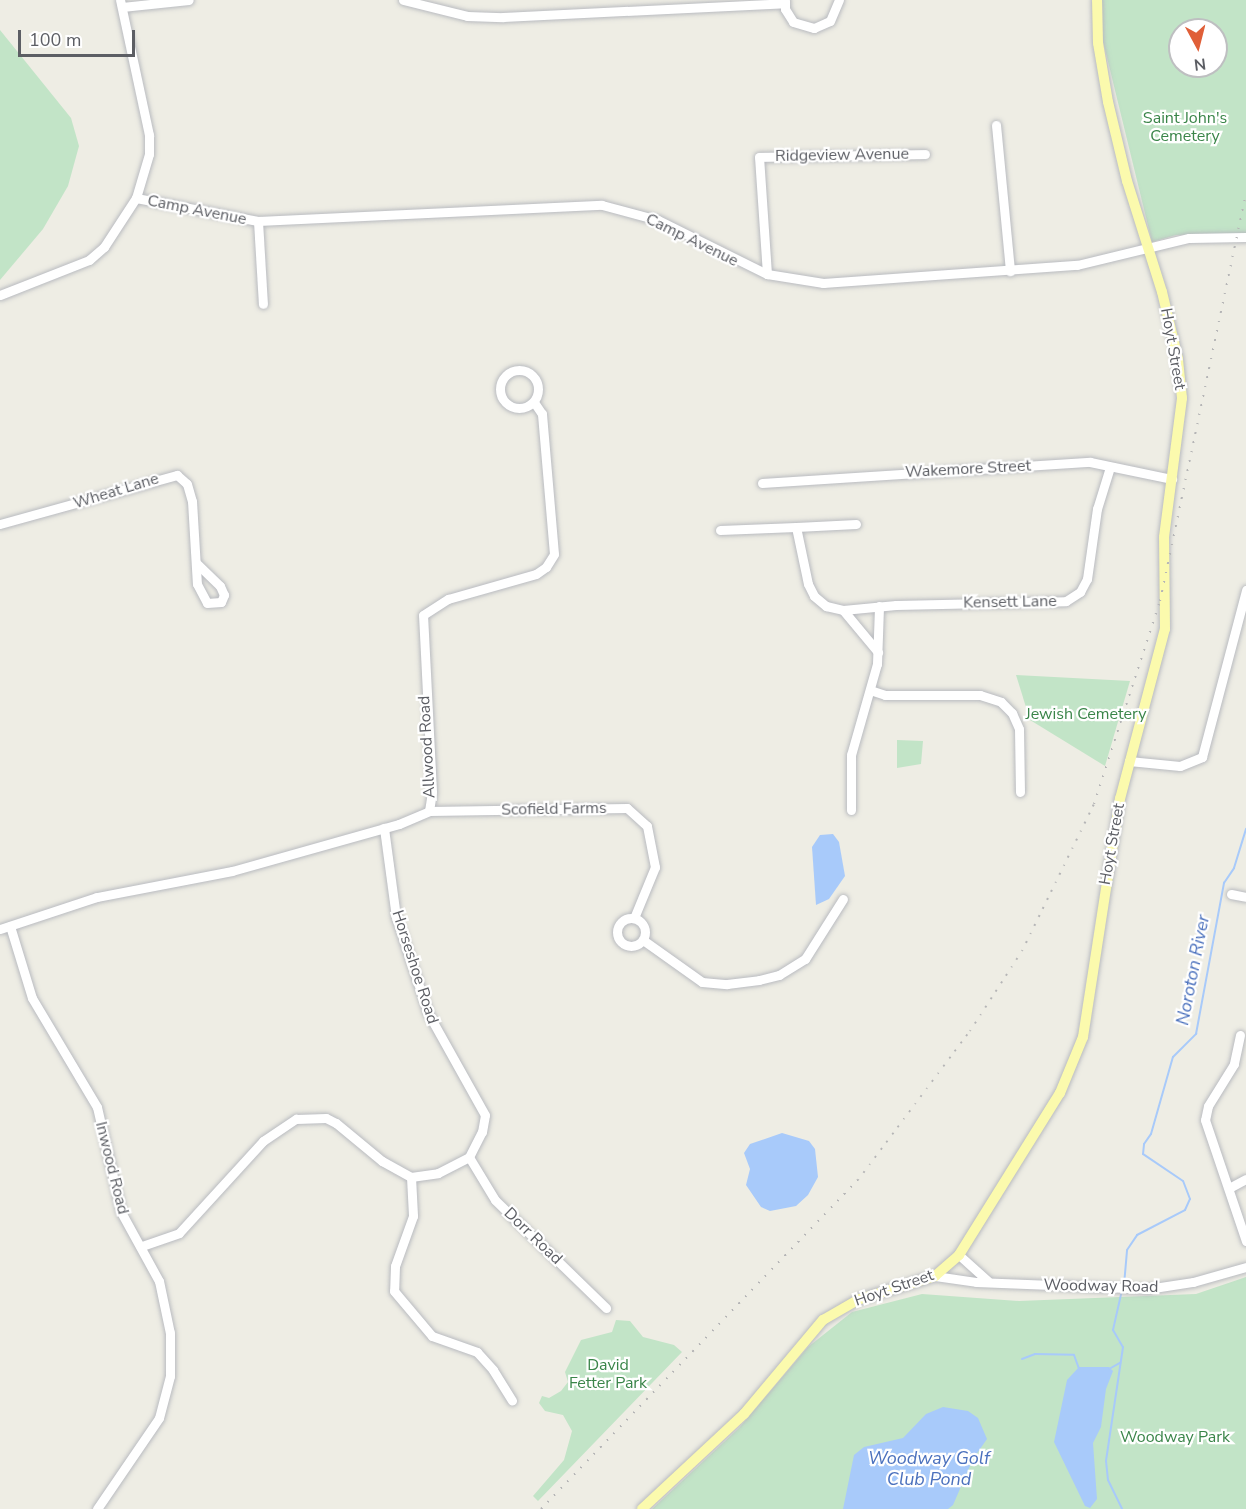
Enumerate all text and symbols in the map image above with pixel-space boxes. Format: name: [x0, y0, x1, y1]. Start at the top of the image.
scale bar: [21, 18, 138, 56]
north arrow: [1168, 18, 1228, 78]
text: 100 m: [29, 28, 81, 52]
text: N: [1193, 52, 1207, 76]
park label: Saint John's Cemetery: [1143, 108, 1227, 146]
street label: Ridgeview Avenue: [775, 144, 909, 166]
street label: Camp Avenue: [146, 191, 248, 229]
street label: Camp Avenue: [643, 209, 741, 271]
street label: Hoyt Street: [1156, 307, 1190, 391]
street label: Wakemore Street: [905, 456, 1031, 482]
street label: Wheat Lane: [71, 469, 161, 513]
street label: Kensett Lane: [963, 592, 1057, 612]
street label: Allwood Road: [415, 695, 439, 799]
park label: Jewish Cemetery: [1025, 704, 1147, 724]
street label: Scofield Farms: [501, 798, 607, 820]
street label: Hoyt Street: [1095, 802, 1129, 886]
street label: Horseshoe Road: [388, 908, 442, 1026]
water label: Noroton River: [1172, 913, 1214, 1027]
street label: Inwood Road: [91, 1120, 133, 1216]
street label: Dorr Road: [500, 1204, 566, 1268]
street label: Hoyt Street: [852, 1265, 936, 1311]
street label: Woodway Road: [1043, 1275, 1159, 1297]
park label: David Fetter Park: [569, 1355, 647, 1393]
park label: Woodway Park: [1120, 1427, 1230, 1447]
water label: Woodway Golf Club Pond: [868, 1448, 990, 1490]

